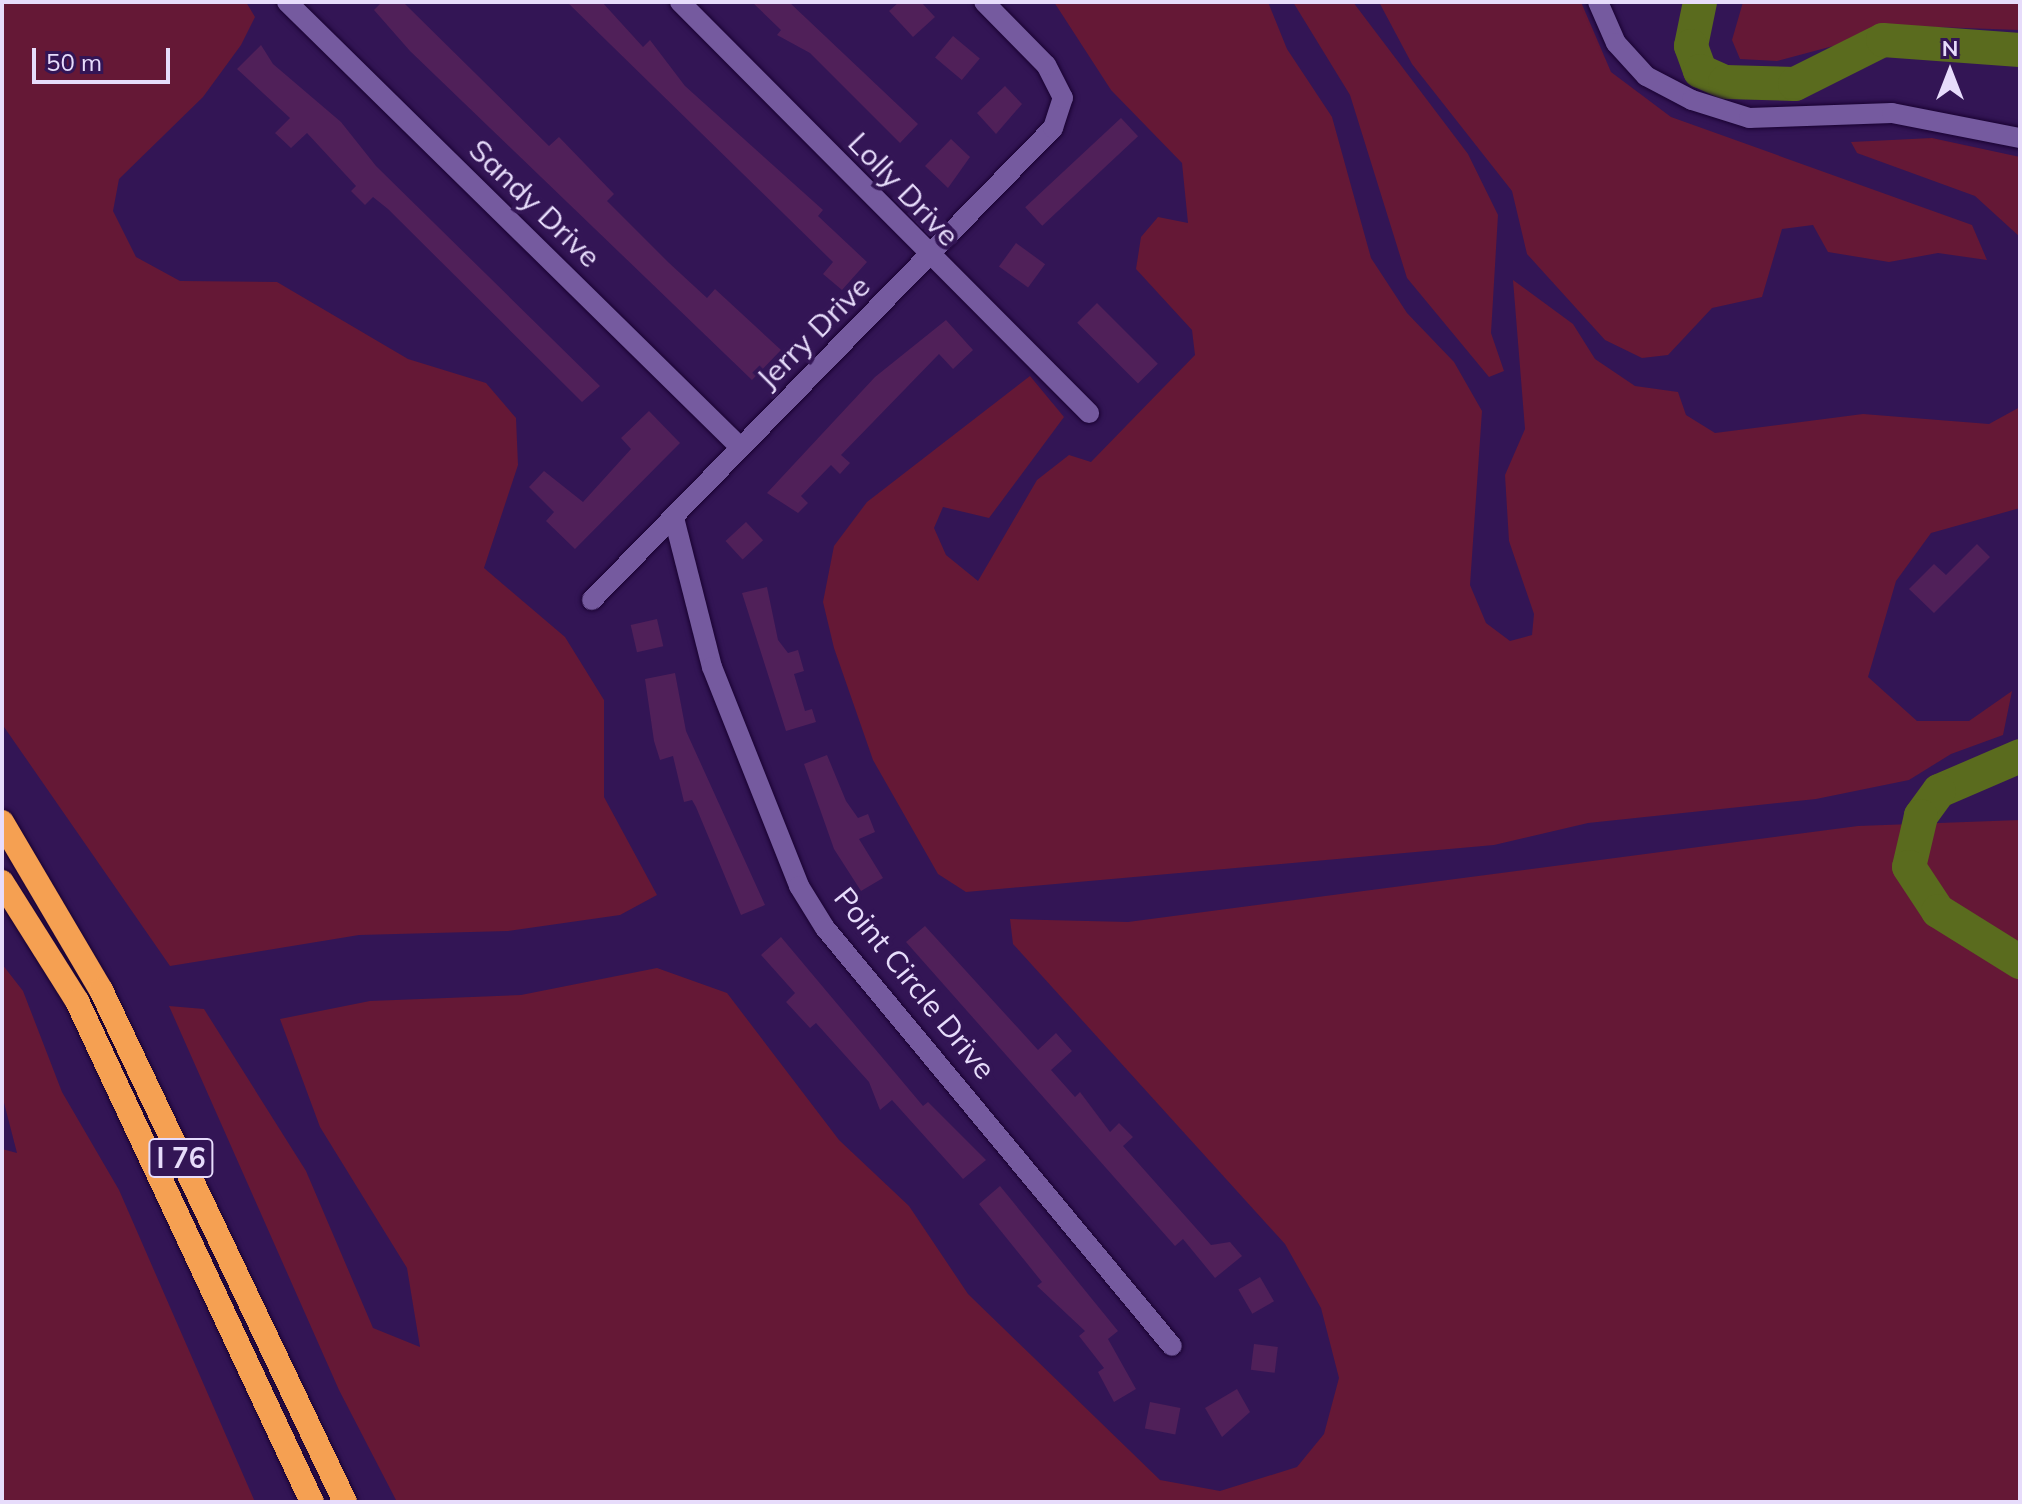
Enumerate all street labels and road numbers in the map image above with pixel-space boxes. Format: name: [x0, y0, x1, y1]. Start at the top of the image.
street label: Lolly Drive: [841, 125, 967, 253]
street label: Sandy Drive: [462, 132, 608, 274]
street label: Jerry Drive: [749, 268, 877, 396]
street label: Point Circle Drive: [827, 880, 1003, 1086]
road number: I 76: [147, 1134, 215, 1182]

